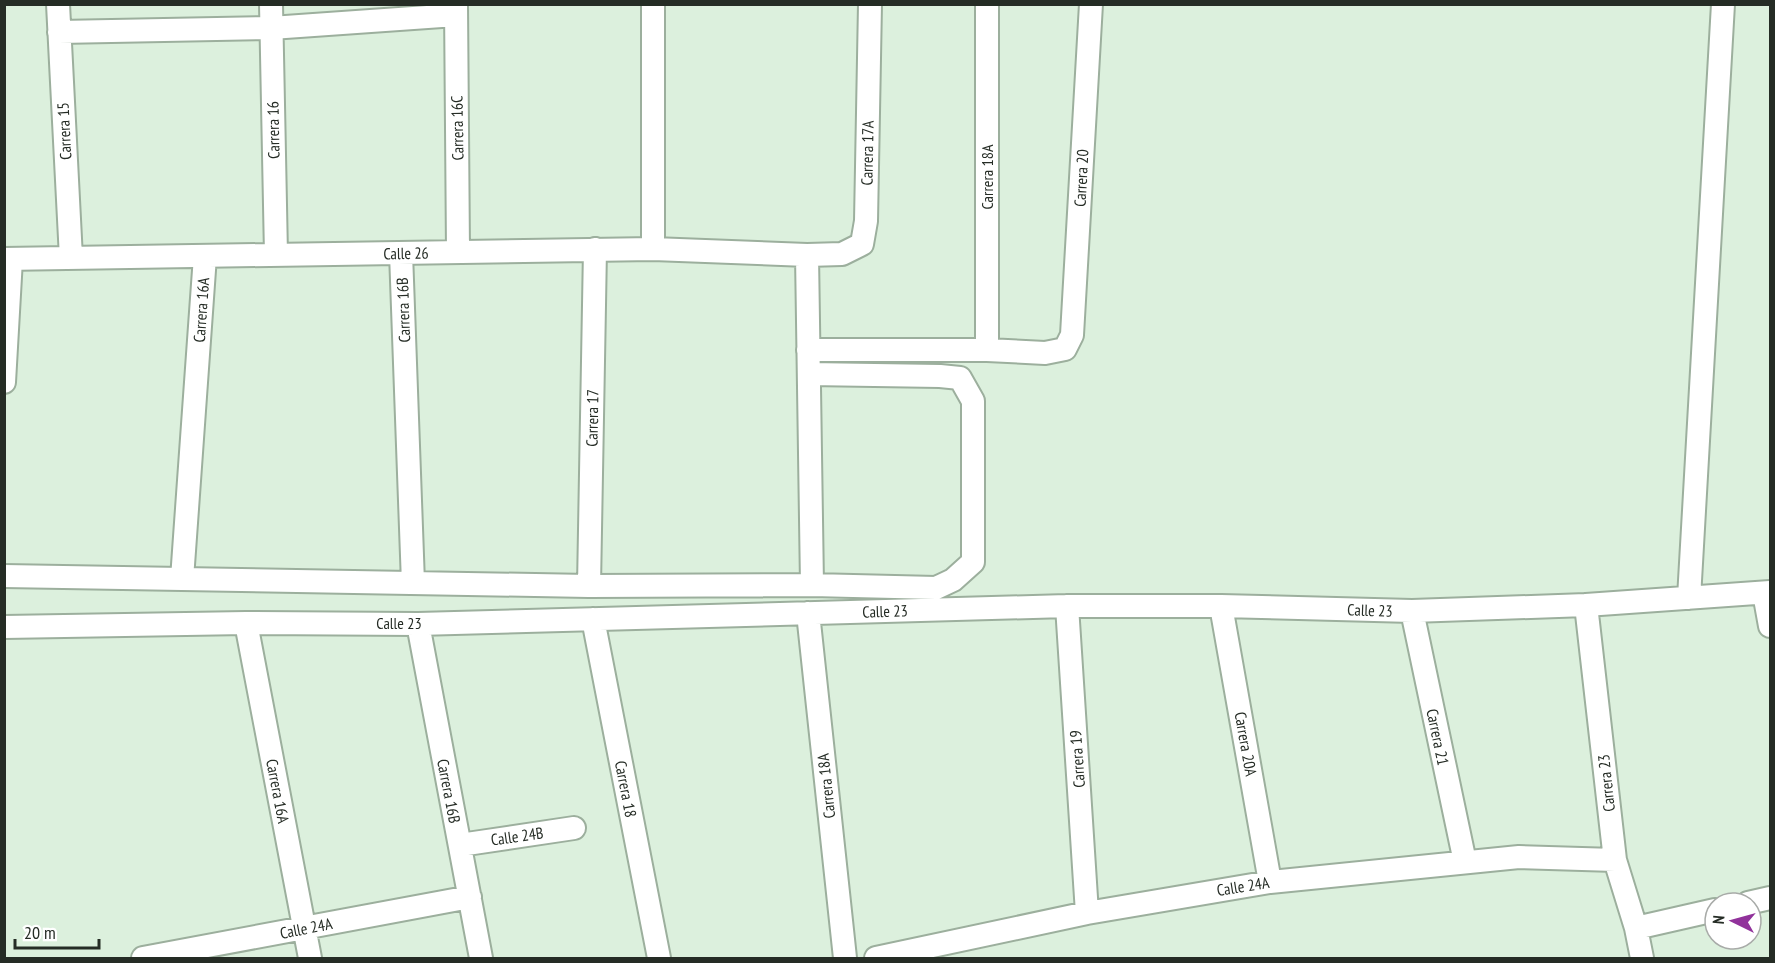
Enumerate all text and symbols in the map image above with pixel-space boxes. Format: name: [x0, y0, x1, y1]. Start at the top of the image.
street label: Carrera 16C: [446, 95, 468, 161]
street label: Carrera 16: [262, 101, 284, 159]
street label: Carrera 15: [53, 102, 75, 160]
street label: Carrera 17A: [856, 120, 878, 186]
street label: Carrera 18A: [977, 144, 997, 210]
street label: Carrera 20: [1070, 149, 1092, 207]
street label: Calle 26: [383, 243, 429, 263]
street label: Carrera 16A: [189, 276, 213, 343]
street label: Carrera 16B: [392, 277, 414, 343]
street label: Carrera 17: [581, 389, 603, 447]
street label: Calle 23: [1347, 599, 1393, 621]
street label: Calle 23: [862, 600, 908, 622]
street label: Calle 23: [376, 613, 422, 633]
street label: Carrera 21: [1422, 707, 1454, 767]
street label: Carrera 20A: [1231, 710, 1262, 778]
street label: Carrera 19: [1065, 730, 1089, 788]
street label: Carrera 18A: [813, 752, 839, 819]
street label: Carrera 23: [1593, 753, 1619, 813]
street label: Carrera 16A: [262, 757, 294, 825]
street label: Carrera 16B: [433, 757, 465, 825]
street label: Carrera 18: [611, 759, 641, 819]
street label: Calle 24B: [489, 822, 545, 850]
street label: Calle 24A: [1215, 872, 1271, 900]
north arrow: [1703, 891, 1763, 951]
scale bar: [15, 912, 99, 950]
street label: Calle 24A: [278, 913, 334, 943]
text: N: [1708, 915, 1728, 925]
text: 20 m: [24, 921, 56, 944]

